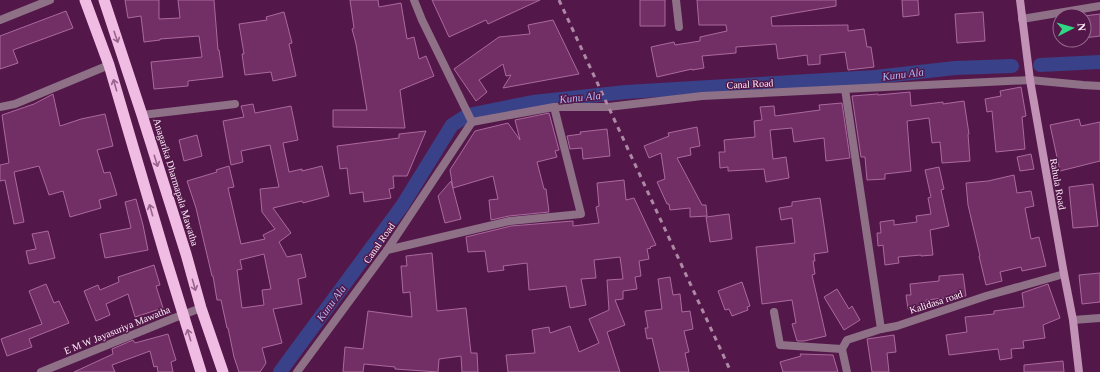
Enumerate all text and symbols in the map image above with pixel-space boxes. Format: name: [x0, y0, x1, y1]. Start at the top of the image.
north arrow: [1052, 8, 1092, 48]
text: N: [1076, 22, 1088, 32]
one-way arrow: [113, 30, 120, 43]
water label: Kunu Ala: [881, 65, 925, 83]
street label: Canal Road: [726, 77, 774, 91]
one-way arrow: [111, 79, 118, 92]
water label: Kunu Ala: [558, 89, 602, 105]
street label: Anagarika Dharmapala Mawatha: [151, 117, 201, 248]
one-way arrow: [153, 154, 161, 166]
street label: Rahula Road: [1048, 157, 1068, 211]
one-way arrow: [147, 204, 154, 217]
street label: Canal Road: [361, 221, 397, 265]
one-way arrow: [191, 278, 198, 291]
water label: Kunu Ala: [313, 282, 348, 324]
street label: Kalidasa road: [908, 288, 964, 316]
street label: E M W Jayasuriya Mawatha: [62, 303, 172, 356]
one-way arrow: [185, 328, 192, 341]

